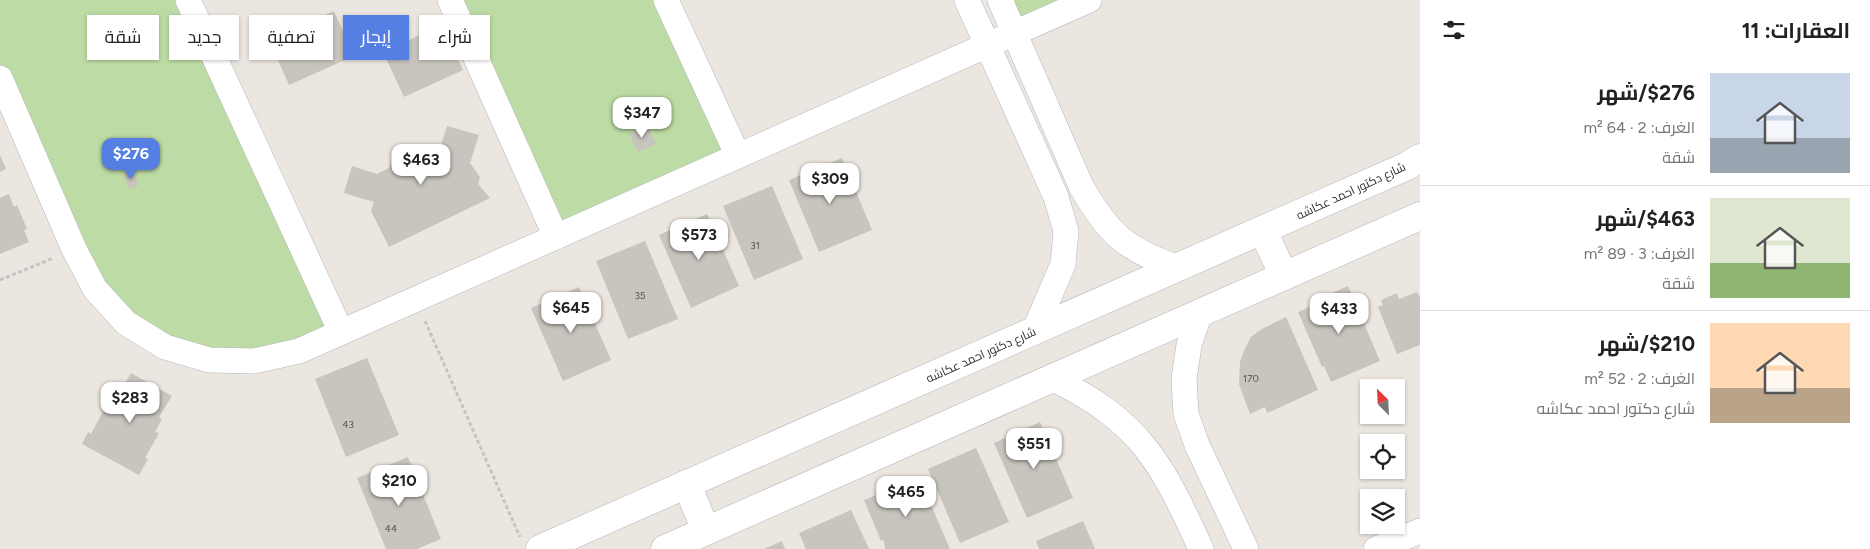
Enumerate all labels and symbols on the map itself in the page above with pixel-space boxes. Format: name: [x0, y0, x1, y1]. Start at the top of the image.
pin: $347: [612, 96, 672, 139]
pin: $276: [101, 138, 161, 180]
pin: $463: [391, 144, 451, 186]
street label: شارع دكتور احمد عكاشه: [1294, 160, 1408, 223]
pin: $309: [800, 162, 860, 205]
pin: $573: [669, 218, 729, 261]
house number: 31: [750, 239, 760, 252]
house number: 35: [634, 289, 646, 302]
pin: $645: [541, 292, 601, 334]
pin: $433: [1309, 292, 1369, 335]
street label: شارع دكتور احمد عكاشه: [924, 324, 1039, 386]
house number: 170: [1243, 372, 1259, 385]
north arrow: [1360, 379, 1405, 424]
pin: $283: [100, 382, 160, 424]
house number: 43: [342, 418, 354, 431]
pin: $551: [1004, 428, 1064, 470]
pin: $210: [369, 464, 429, 507]
pin: $465: [876, 476, 936, 518]
house number: 44: [385, 522, 397, 535]

